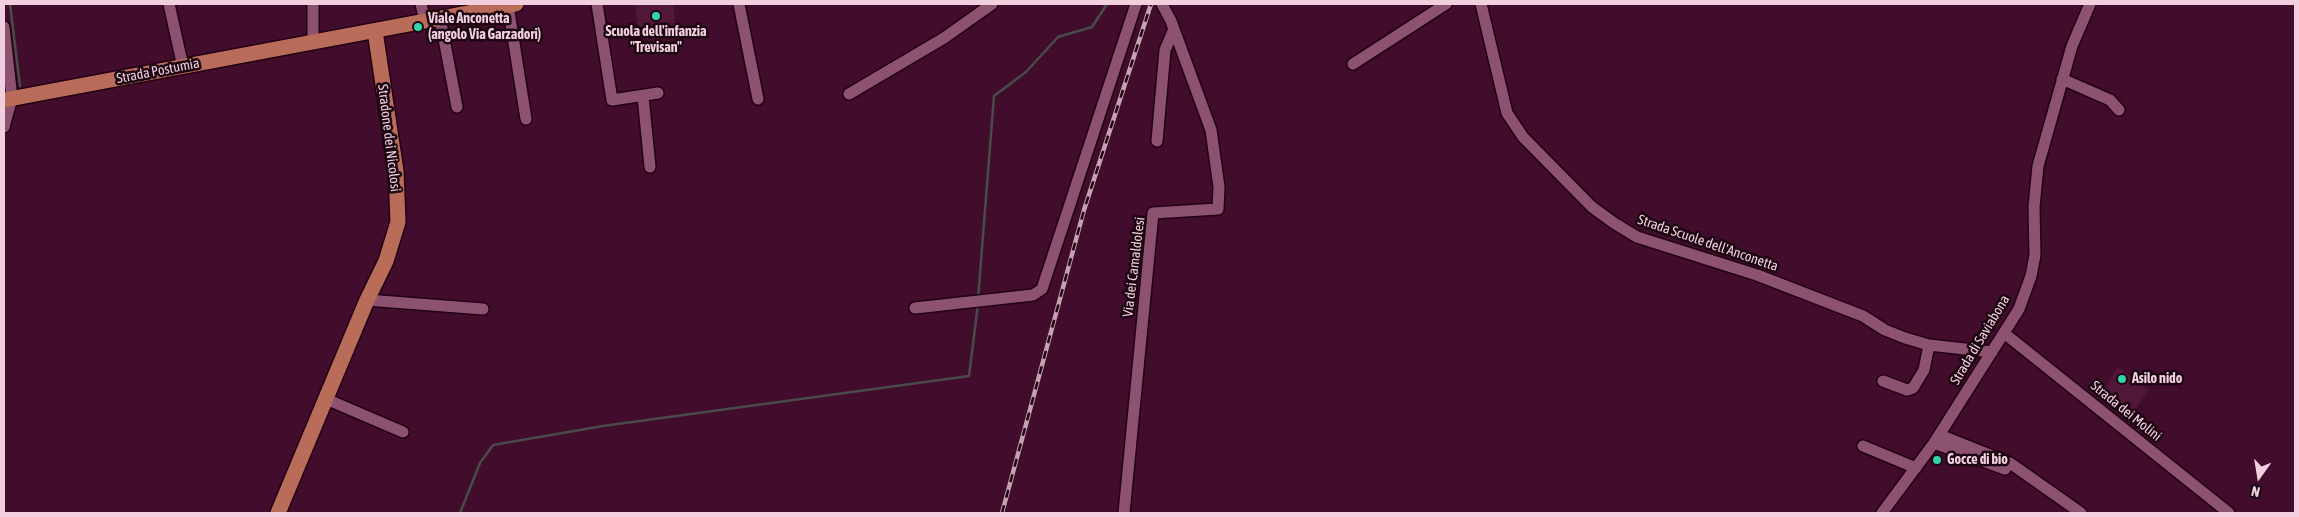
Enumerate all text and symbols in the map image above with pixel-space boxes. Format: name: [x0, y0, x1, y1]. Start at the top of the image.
marker: Scuola dell'infanzia "Trevisan": [650, 10, 662, 22]
place label: Viale Anconetta (angolo Via Garzadori): [428, 11, 541, 44]
marker: Viale Anconetta (angolo Via Garzadori): [412, 21, 424, 33]
place label: Scuola dell'infanzia "Trevisan": [605, 24, 707, 56]
street label: Strada Postumia: [115, 55, 201, 87]
street label: Stradone dei Nicolosi: [374, 83, 404, 193]
street label: Strada Scuole dell'Anconetta: [1636, 211, 1780, 275]
street label: Via dei Camaldolesi: [1120, 216, 1148, 318]
street label: Strada di Saviabona: [1947, 292, 2013, 388]
place label: Asilo nido: [2132, 371, 2182, 387]
marker: Asilo nido: [2116, 373, 2128, 385]
street label: Strada dei Molini: [2087, 377, 2165, 445]
place label: Gocce di bio: [1947, 452, 2008, 468]
north arrow: [2234, 452, 2284, 502]
marker: Gocce di bio: [1931, 454, 1943, 466]
text: N: [2250, 483, 2261, 500]

